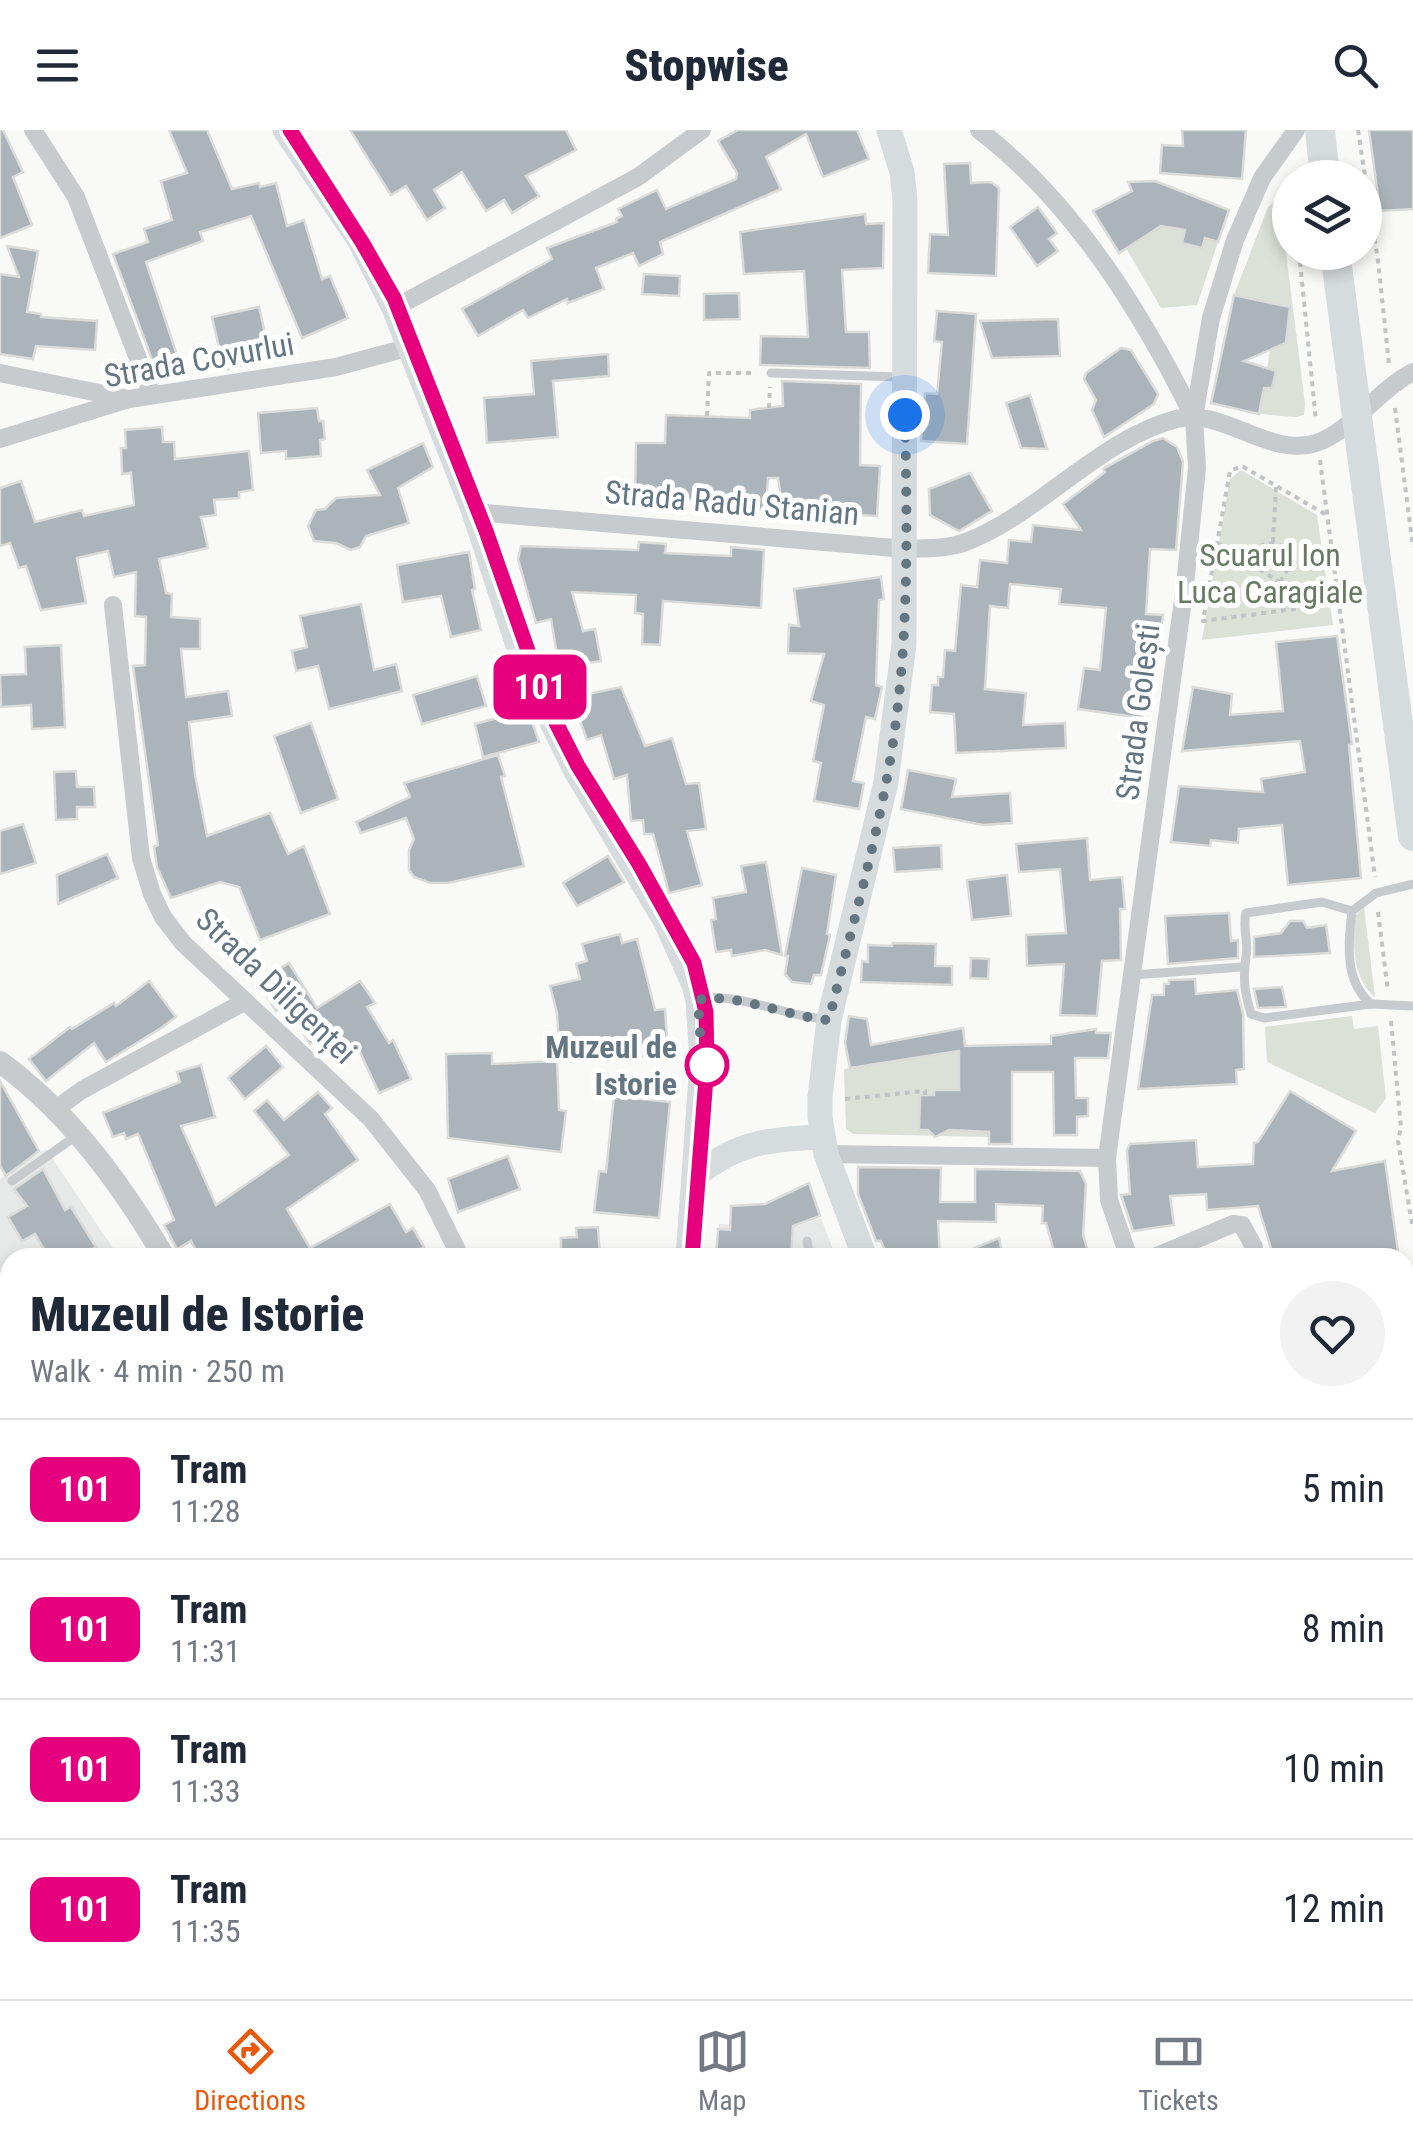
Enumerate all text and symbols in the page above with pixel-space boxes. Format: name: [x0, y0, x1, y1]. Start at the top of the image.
icon: menu: [30, 38, 85, 93]
icon: search: [1328, 38, 1383, 93]
text: Stopwise: [624, 39, 789, 92]
map controls: [1272, 160, 1382, 270]
button: layers: [1272, 160, 1382, 270]
street label: Strada Covurlui: [101, 325, 297, 395]
your location: [880, 390, 930, 440]
street label: Strada Radu Stanian: [603, 473, 861, 533]
park label: Scuarul Ion Luca Caragiale: [1177, 536, 1363, 611]
street label: Strada Golești: [1108, 621, 1168, 803]
line badge: 101: [482, 654, 598, 720]
text: 101: [513, 667, 567, 708]
street label: Strada Diligenței: [188, 900, 364, 1072]
place label: Muzeul de Istorie: [545, 1028, 677, 1103]
marker: Muzeul de Istorie: [686, 1044, 728, 1086]
button: heart: [1280, 1281, 1385, 1386]
text: Muzeul de Istorie: [30, 1286, 364, 1343]
text: Walk · 4 min · 250 m: [30, 1352, 285, 1390]
text: Tram: [170, 1448, 248, 1492]
text: 5 min: [1302, 1467, 1385, 1511]
text: 101: [58, 1469, 112, 1510]
text: 11:28: [170, 1492, 241, 1530]
text: Tram: [170, 1588, 248, 1632]
text: 8 min: [1302, 1607, 1385, 1651]
text: 101: [58, 1609, 112, 1650]
text: 11:31: [170, 1632, 241, 1670]
text: Tram: [170, 1728, 248, 1772]
text: 10 min: [1283, 1747, 1385, 1791]
text: 101: [58, 1749, 112, 1790]
text: 11:33: [170, 1772, 241, 1810]
text: Tram: [170, 1868, 248, 1912]
text: 12 min: [1283, 1887, 1385, 1931]
text: 101: [58, 1889, 112, 1930]
text: 11:35: [170, 1912, 241, 1950]
tab: Directions: [194, 2024, 306, 2117]
tab: Map: [695, 2024, 750, 2117]
tab: Tickets: [1138, 2024, 1219, 2117]

